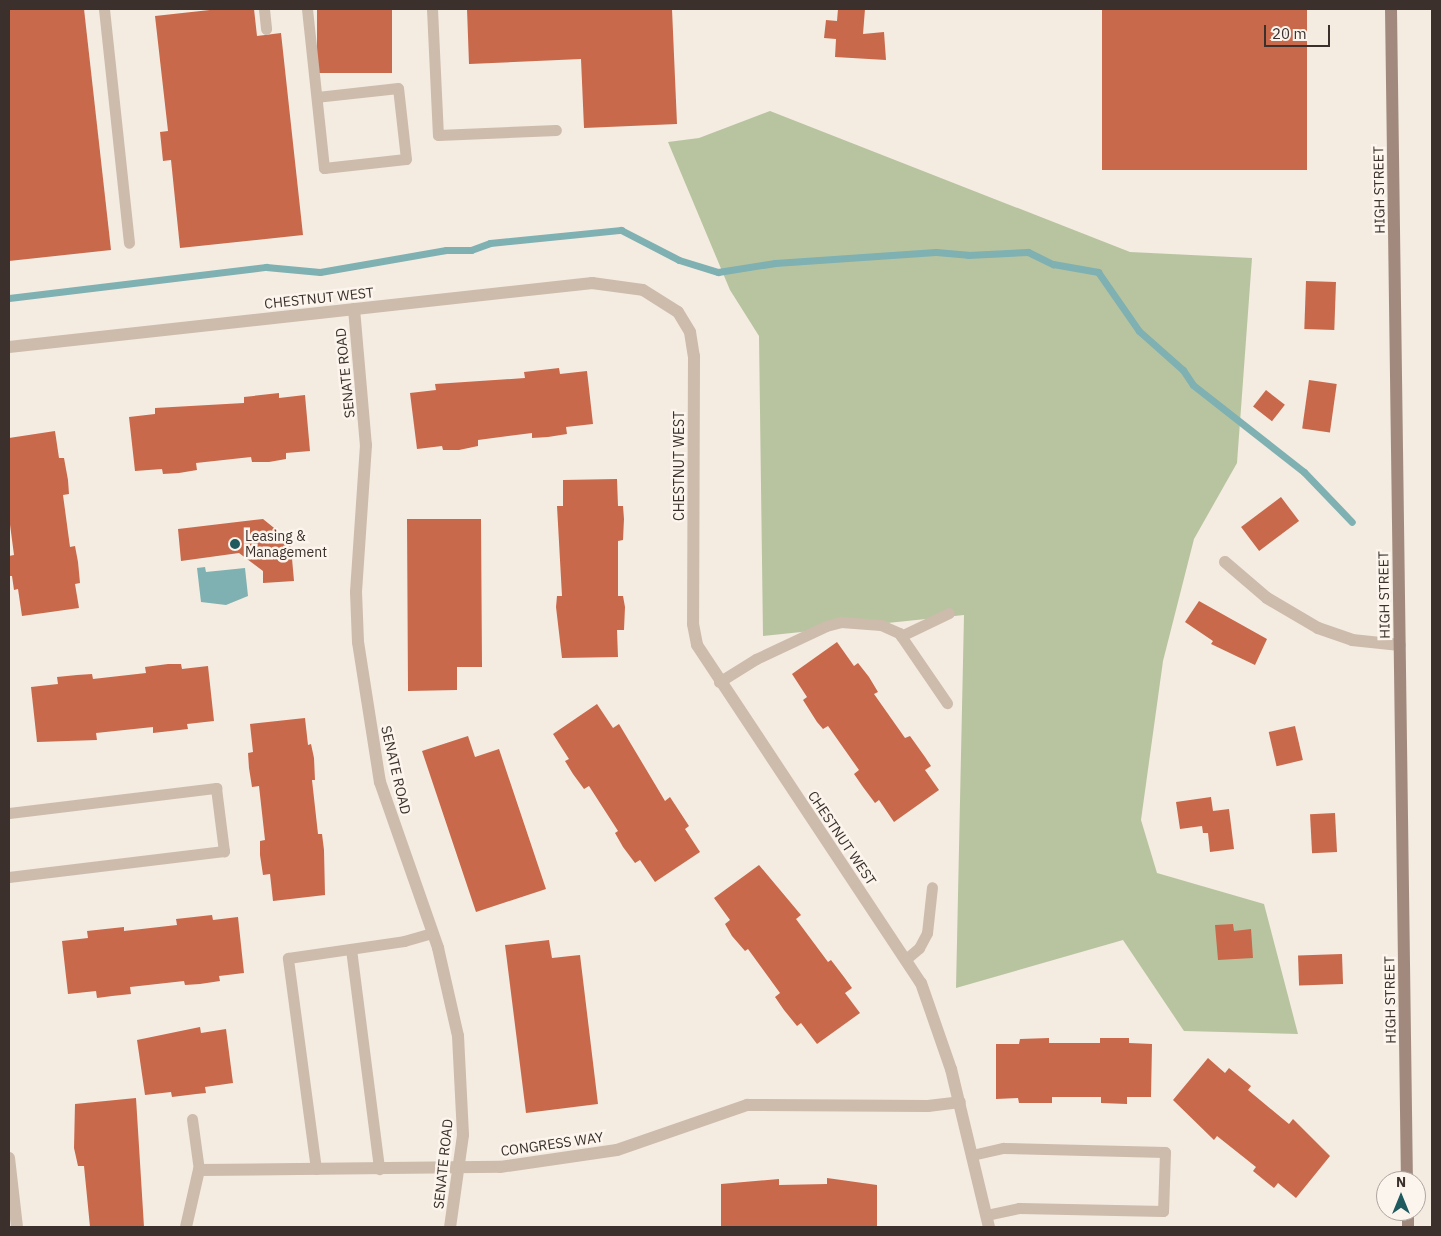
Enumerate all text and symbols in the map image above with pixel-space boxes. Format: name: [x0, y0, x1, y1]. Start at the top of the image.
scale bar: [1266, 15, 1332, 47]
text: 20 m: [1272, 24, 1307, 43]
street label: HIGH STREET: [1370, 146, 1388, 234]
street label: CHESTNUT WEST: [263, 284, 375, 312]
street label: SENATE ROAD: [332, 327, 358, 419]
street label: CHESTNUT WEST: [671, 411, 687, 521]
place label: Leasing & Management: [245, 528, 327, 560]
marker: Leasing & Management: [229, 538, 241, 550]
street label: HIGH STREET: [1375, 551, 1393, 639]
street label: SENATE ROAD: [378, 724, 414, 816]
street label: CHESTNUT WEST: [804, 788, 880, 888]
street label: HIGH STREET: [1381, 956, 1399, 1044]
street label: SENATE ROAD: [430, 1118, 456, 1210]
street label: CONGRESS WAY: [500, 1128, 604, 1160]
north arrow: [1376, 1171, 1426, 1221]
text: N: [1396, 1173, 1406, 1191]

